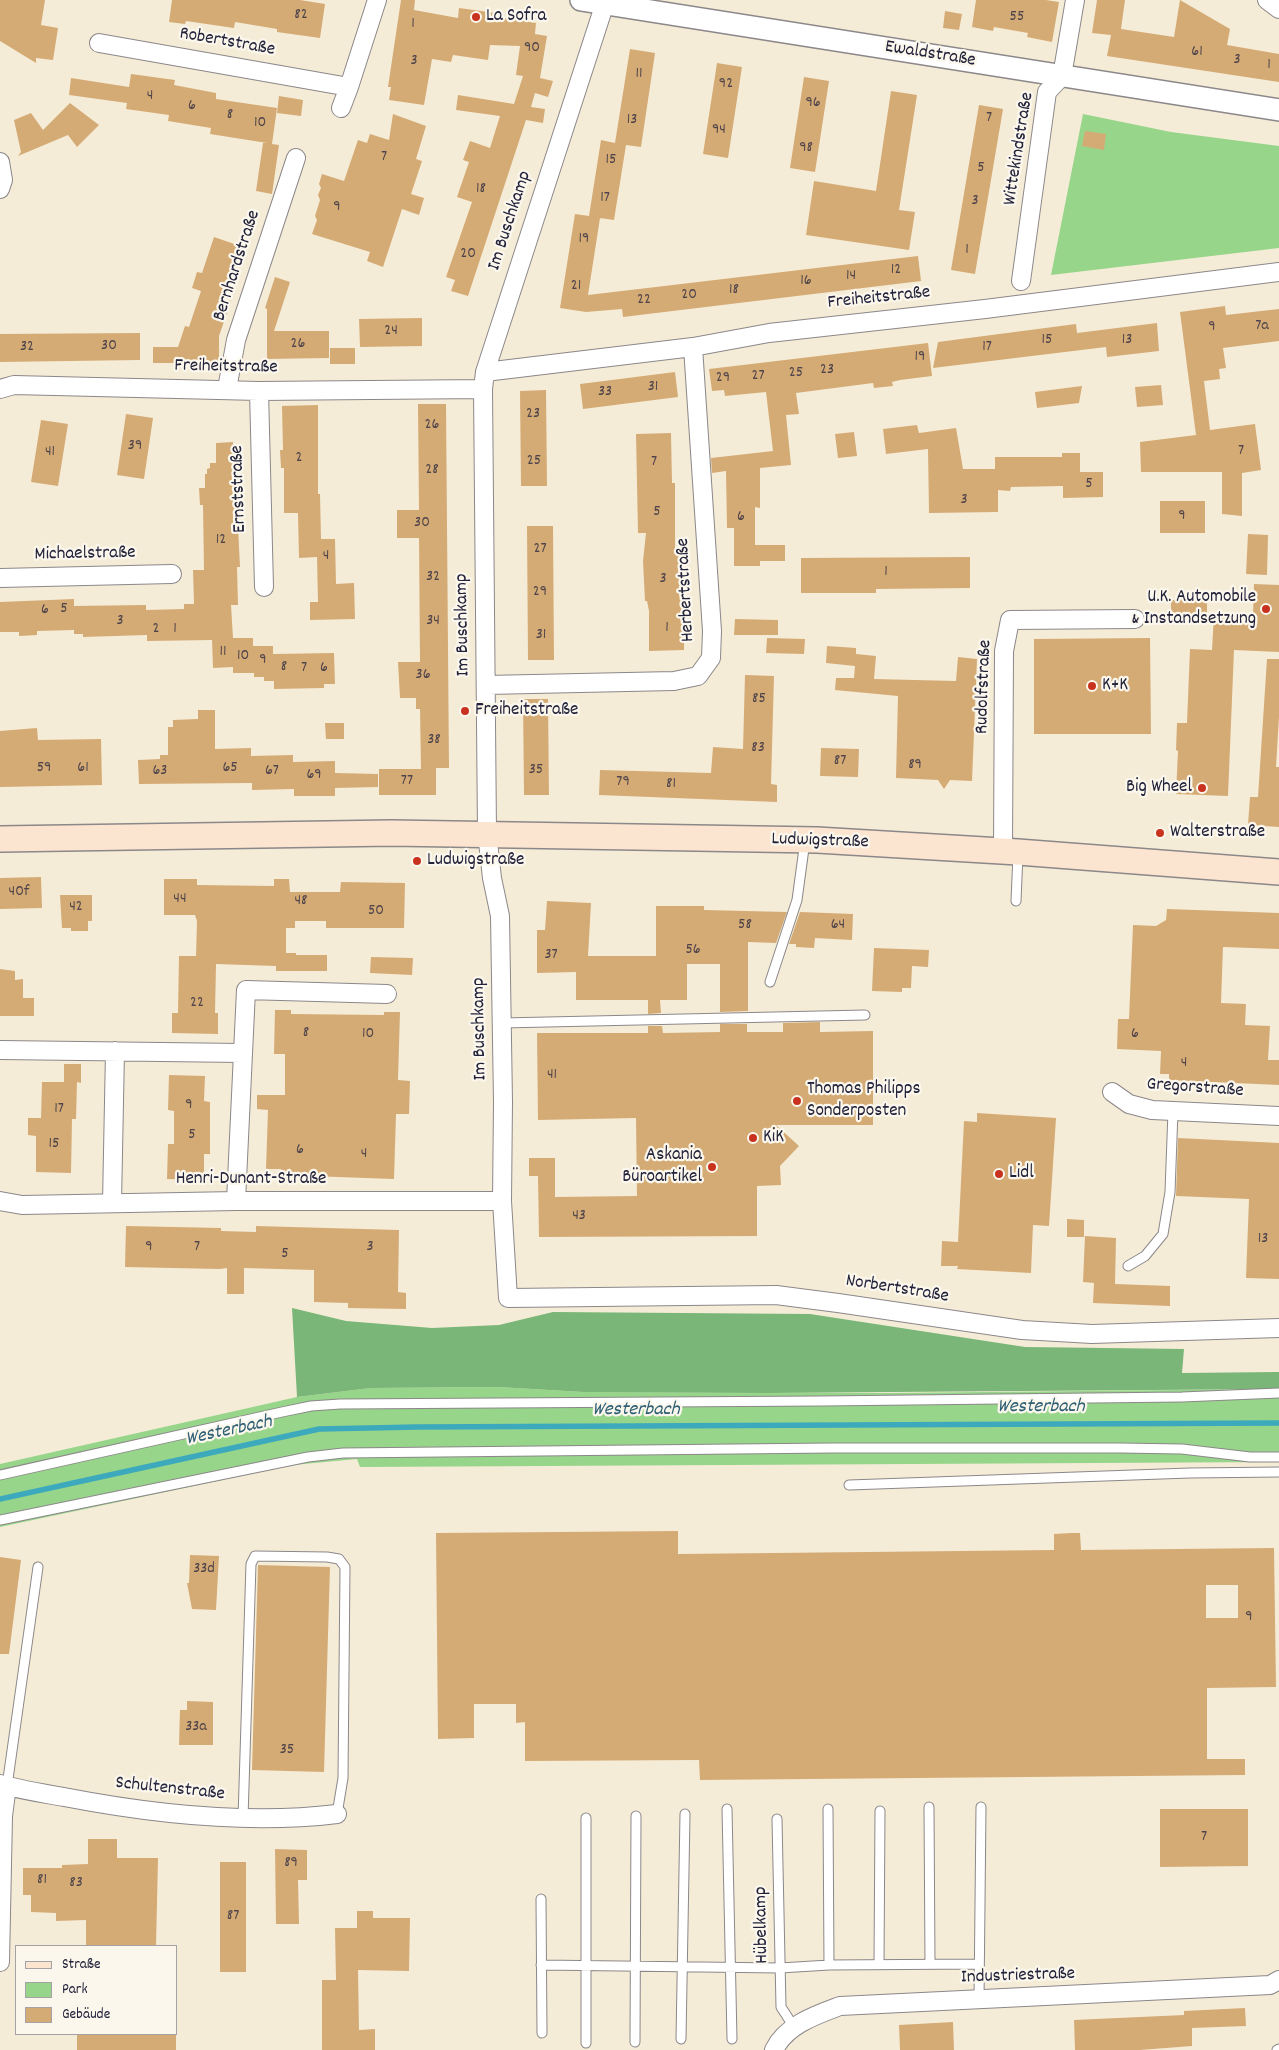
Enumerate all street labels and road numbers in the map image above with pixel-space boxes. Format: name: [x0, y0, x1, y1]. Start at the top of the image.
street label: Robertstraße: [177, 23, 277, 63]
street label: Ewaldstraße: [883, 37, 977, 73]
street label: Wittekindstraße: [1000, 91, 1040, 207]
street label: Im Buschkamp: [484, 168, 538, 274]
street label: Bernhardstraße: [209, 208, 267, 324]
street label: Freiheitstraße: [826, 282, 932, 316]
street label: Freiheitstraße: [174, 356, 278, 380]
street label: Ernststraße: [227, 445, 253, 533]
street label: Herbertstraße: [673, 537, 701, 643]
street label: Michaelstraße: [34, 543, 136, 567]
street label: Im Buschkamp: [452, 573, 476, 677]
street label: Rudolfstraße: [972, 639, 998, 735]
street label: Ludwigstraße: [771, 829, 869, 855]
street label: Im Buschkamp: [469, 977, 493, 1081]
street label: Gregorstraße: [1146, 1074, 1244, 1104]
street label: Henri-Dunant-Straße: [176, 1169, 326, 1191]
street label: Norbertstraße: [844, 1271, 950, 1309]
street label: Schultenstraße: [114, 1773, 226, 1807]
street label: Hübelkamp: [751, 1886, 775, 1964]
street label: Industriestraße: [961, 1964, 1075, 1990]

